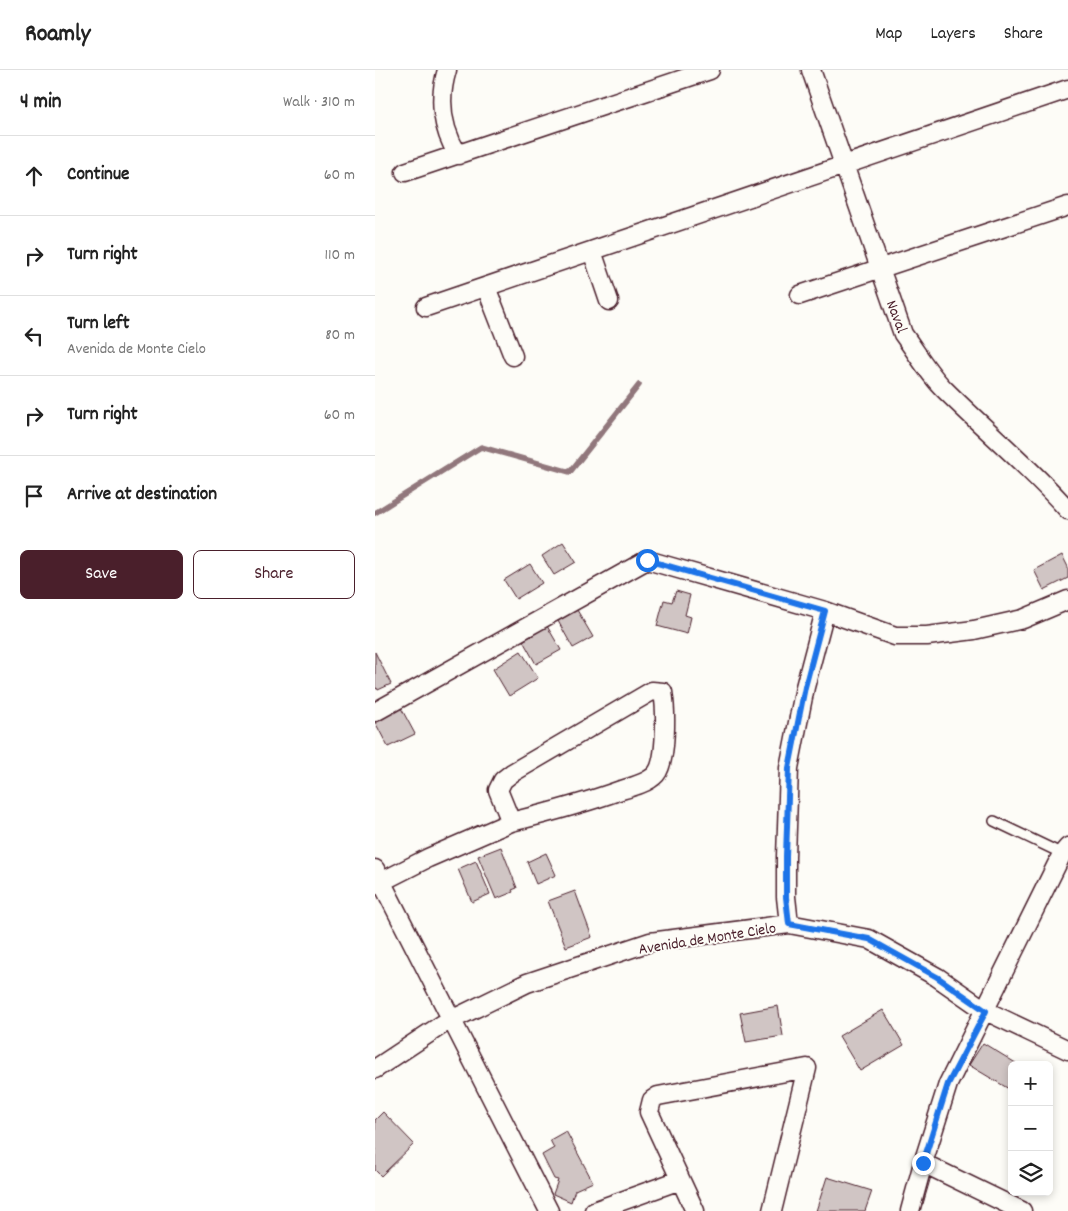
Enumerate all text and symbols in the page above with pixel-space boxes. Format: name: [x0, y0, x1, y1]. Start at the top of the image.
text: Roamly: [25, 18, 91, 52]
text: Map: [875, 22, 902, 47]
text: Layers: [930, 22, 976, 47]
text: Share: [1004, 22, 1043, 47]
text: 4 min: [20, 88, 62, 118]
text: Walk · 310 m: [283, 91, 355, 114]
icon: ahead: [20, 162, 48, 190]
text: Continue: [67, 162, 129, 189]
text: 60 m: [324, 164, 355, 187]
icon: right: [20, 242, 48, 270]
text: Turn right: [67, 242, 138, 269]
text: 110 m: [325, 244, 355, 267]
street label: Naval: [879, 297, 912, 337]
text: Turn left: [67, 311, 130, 338]
icon: left: [20, 322, 48, 350]
text: 80 m: [325, 324, 355, 347]
text: Avenida de Monte Cielo: [67, 338, 206, 361]
icon: right: [20, 402, 48, 430]
text: Turn right: [67, 402, 138, 429]
text: 60 m: [324, 404, 355, 427]
icon: arrive: [20, 482, 48, 510]
text: Arrive at destination: [67, 482, 217, 509]
route start: [636, 549, 659, 572]
button: Save: [20, 550, 183, 599]
button: Share: [193, 550, 355, 599]
street label: Avenida de Monte Cielo: [637, 917, 778, 962]
map controls: [1008, 1061, 1053, 1196]
button: +: [1008, 1061, 1053, 1106]
button: −: [1008, 1106, 1053, 1151]
button: layers: [1008, 1151, 1053, 1196]
route end: [912, 1152, 935, 1175]

